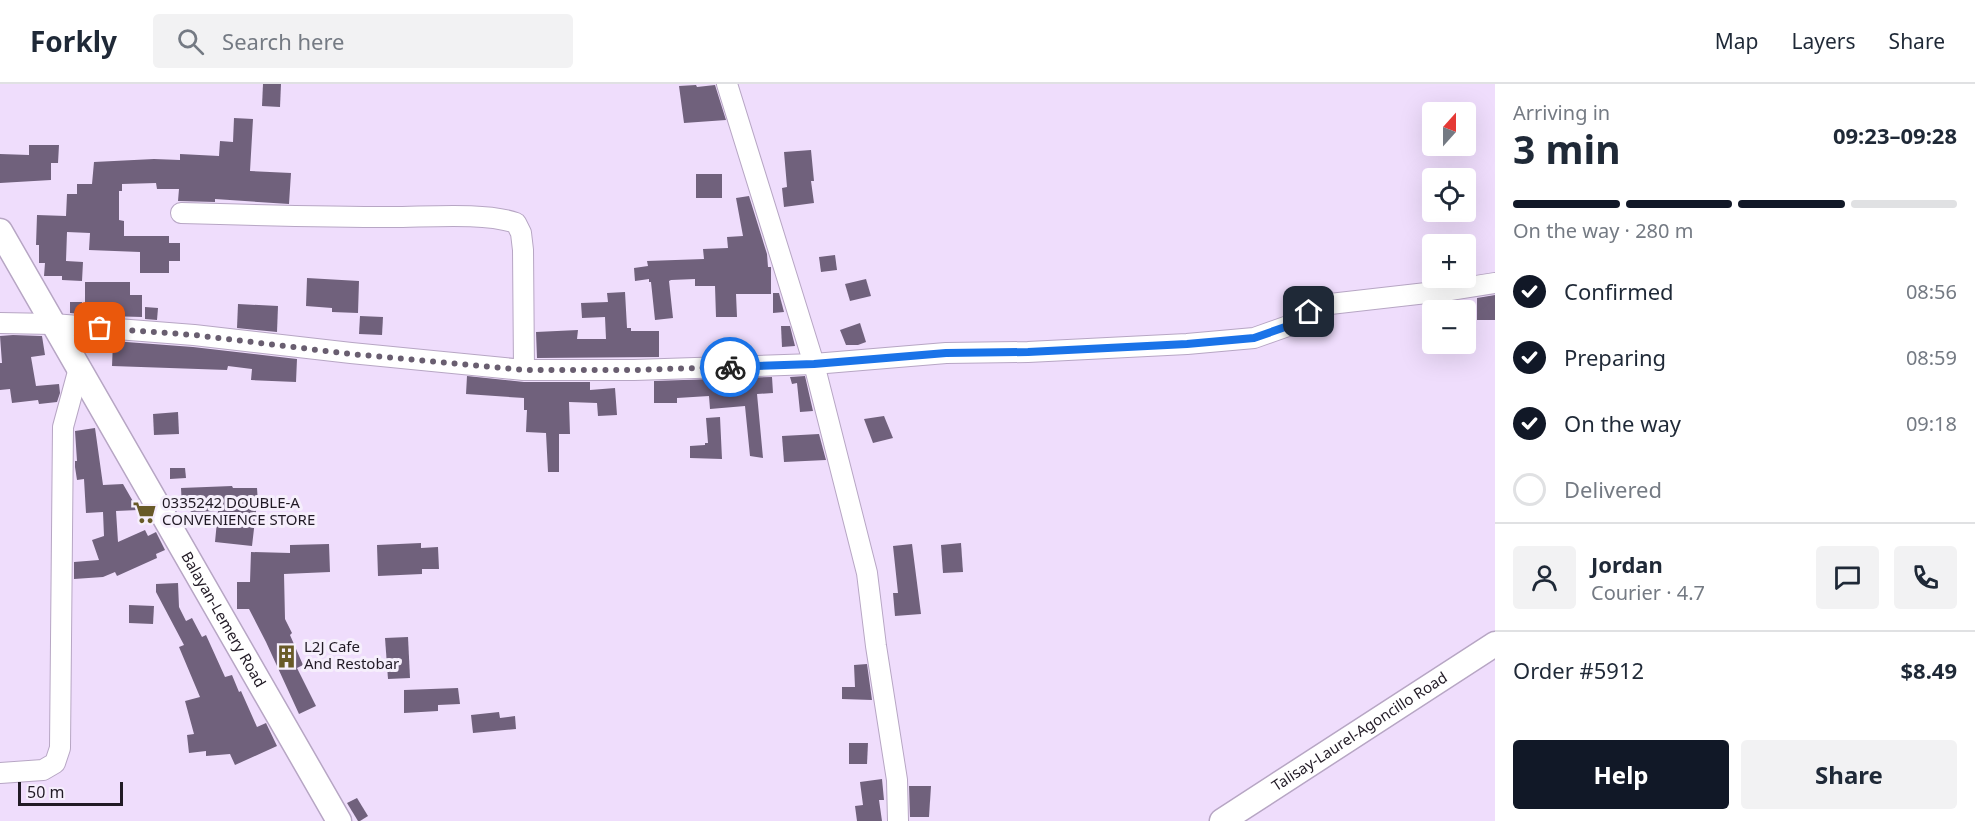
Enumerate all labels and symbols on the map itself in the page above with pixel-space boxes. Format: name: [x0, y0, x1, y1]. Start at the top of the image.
north arrow: [1422, 102, 1476, 156]
pin: [1283, 286, 1334, 337]
pin: [74, 302, 125, 353]
courier: [700, 337, 760, 397]
place label: 0335242 DOUBLE-A CONVENIENCE STORE: [162, 492, 315, 529]
supermarket icon: 0335242 DOUBLE-A CONVENIENCE STORE: [131, 499, 157, 525]
street label: Balayan-Lemery Road: [177, 547, 271, 690]
place label: L2J Cafe And Restobar: [304, 636, 399, 673]
building icon: L2J Cafe And Restobar: [273, 643, 299, 669]
street label: Talisay-Laurel-Agoncillo Road: [1268, 667, 1451, 795]
scale bar: [18, 779, 123, 806]

